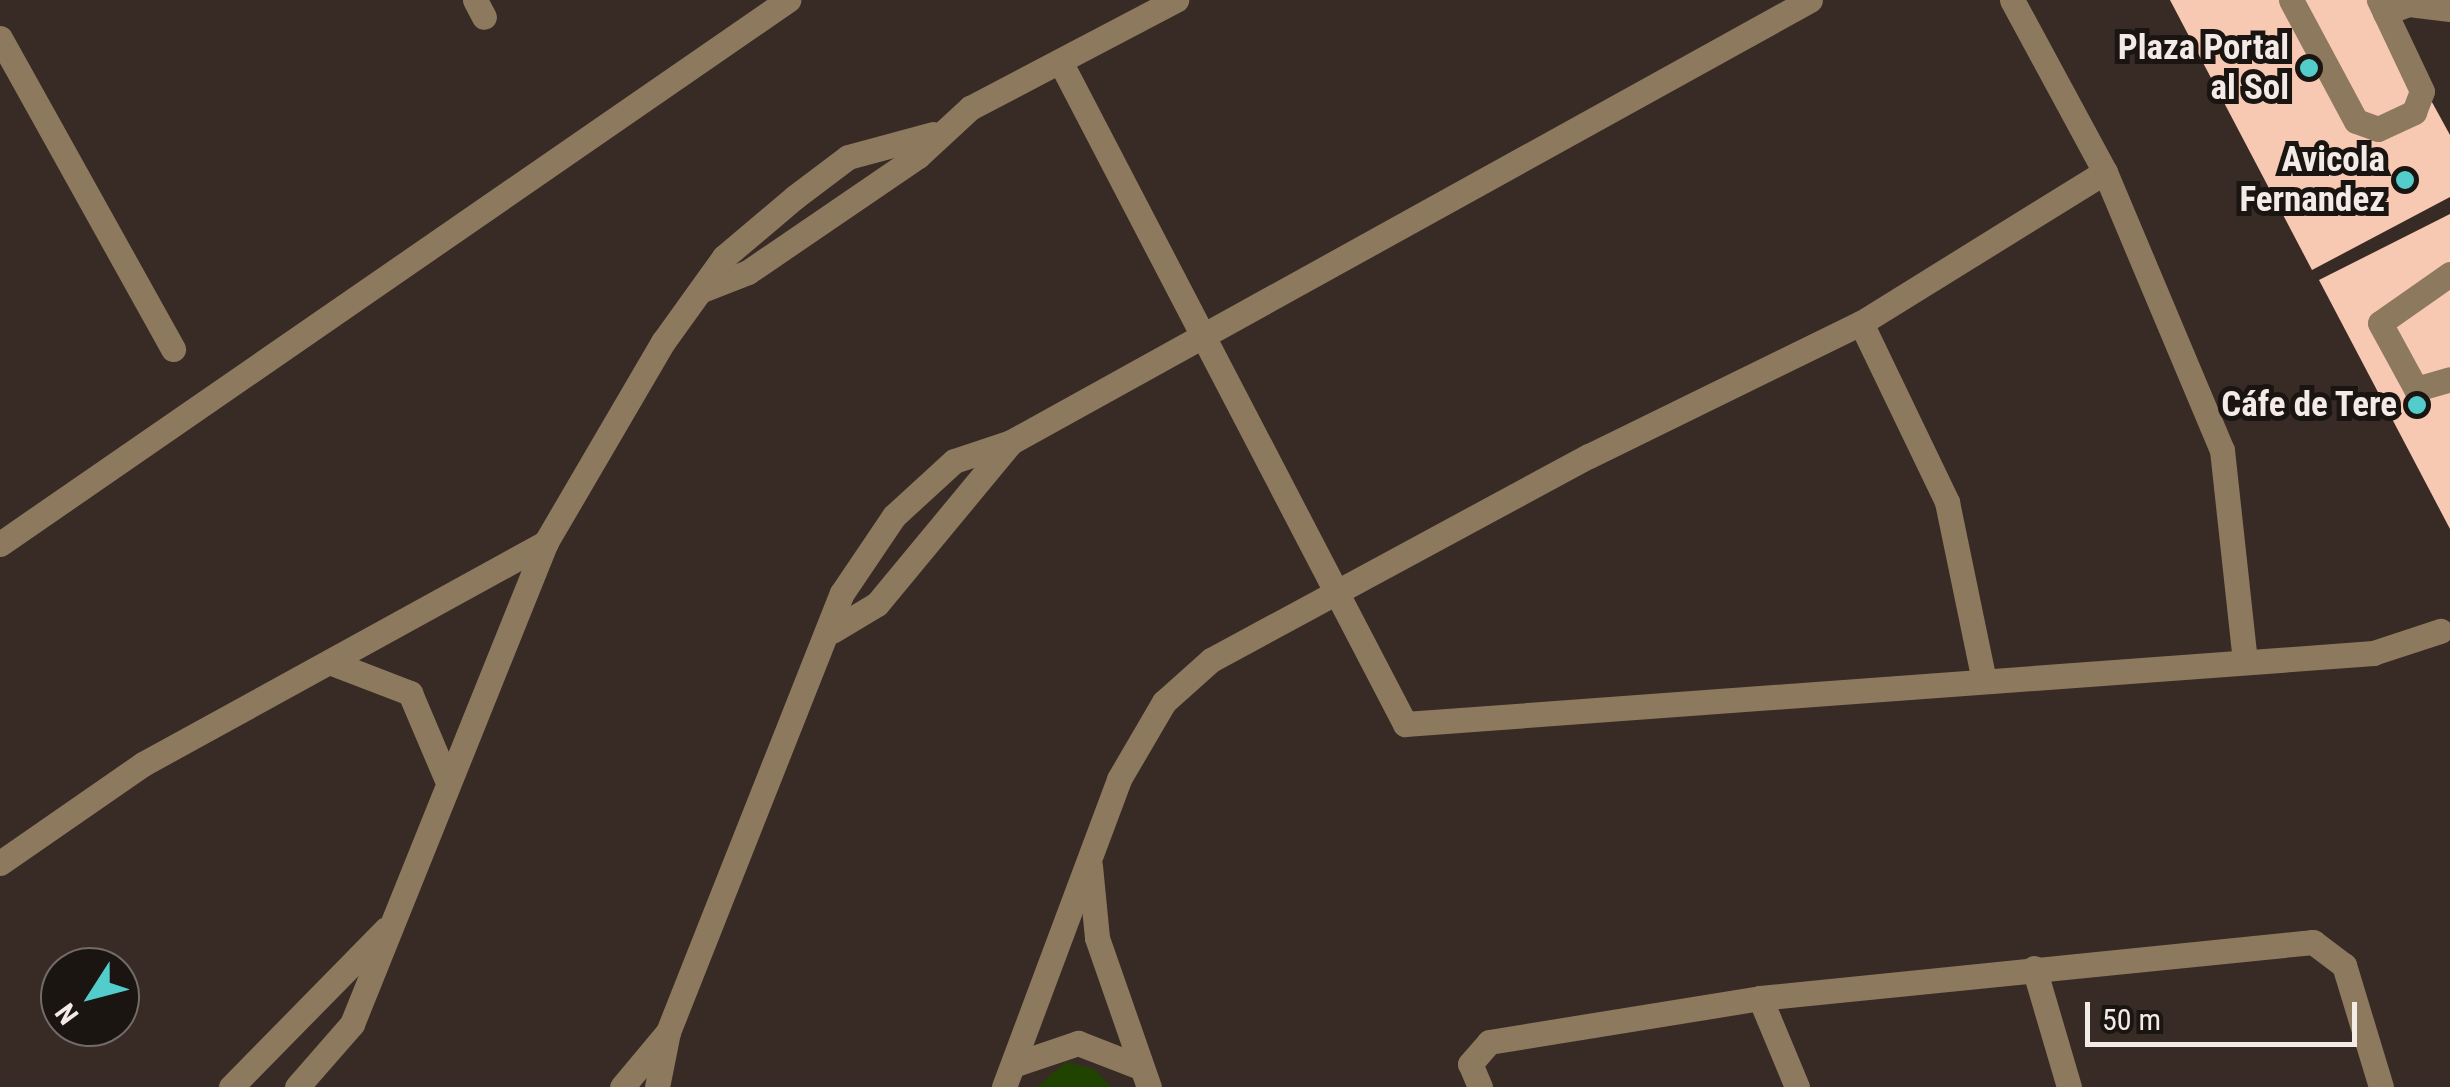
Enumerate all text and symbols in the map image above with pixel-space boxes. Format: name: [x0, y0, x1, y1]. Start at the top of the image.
place label: Plaza Portal al Sol: [2118, 27, 2289, 109]
marker: Plaza Portal al Sol: [2298, 57, 2320, 79]
place label: Avicola Fernandez: [2239, 139, 2385, 221]
marker: Avicola Fernandez: [2394, 169, 2416, 191]
place label: Cáfe de Tere: [2220, 384, 2397, 426]
marker: Cáfe de Tere: [2406, 394, 2428, 416]
north arrow: [40, 947, 140, 1047]
scale bar: [2090, 982, 2362, 1044]
text: N: [49, 997, 85, 1030]
text: 50 m: [2102, 1002, 2161, 1037]

